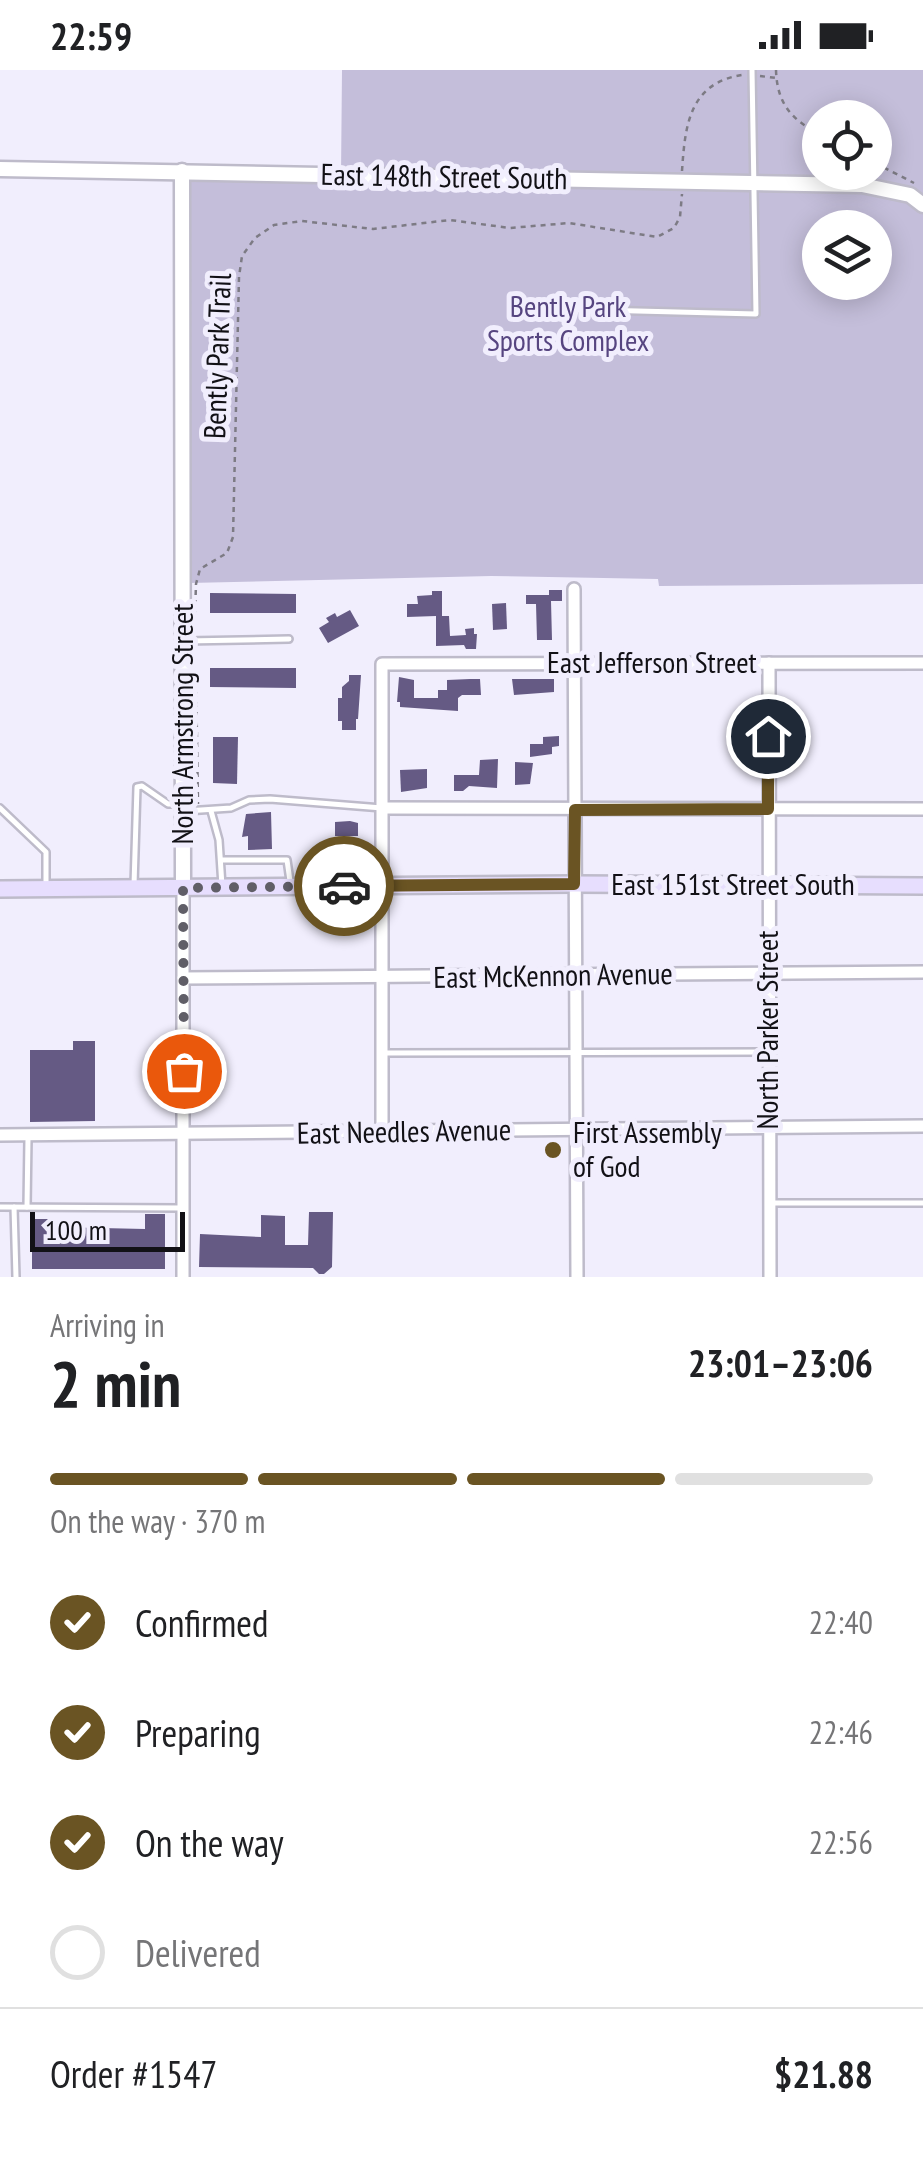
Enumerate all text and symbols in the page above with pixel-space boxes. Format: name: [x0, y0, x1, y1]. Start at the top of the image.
text: 22:59: [50, 11, 132, 60]
map controls: [802, 100, 892, 300]
button: locate: [802, 100, 892, 190]
street label: East 148th Street South: [320, 154, 568, 197]
button: layers: [802, 210, 892, 300]
street label: Bently Park Trail: [194, 272, 239, 439]
park label: Bently Park Sports Complex: [487, 286, 649, 359]
street label: North Armstrong Street: [162, 603, 201, 845]
street label: East Jefferson Street: [547, 642, 758, 681]
pin: [726, 694, 811, 779]
icon: home: [741, 709, 796, 764]
courier: [294, 836, 394, 936]
icon: car: [317, 859, 372, 914]
street label: East 151st Street South: [611, 864, 855, 903]
street label: North Parker Street: [747, 930, 786, 1130]
street label: East McKennon Avenue: [433, 953, 673, 996]
pin: [142, 1029, 227, 1114]
icon: bag: [157, 1044, 212, 1099]
street label: East Needles Avenue: [297, 1109, 511, 1152]
place label: First Assembly of God: [573, 1112, 722, 1185]
marker: First Assembly of God: [542, 1139, 564, 1161]
scale bar: [30, 1207, 185, 1252]
text: 100 m: [45, 1211, 107, 1248]
text: Arriving in: [50, 1304, 165, 1346]
text: 23:01–23:06: [688, 1338, 873, 1387]
text: 2 min: [50, 1341, 181, 1425]
text: On the way · 370 m: [50, 1500, 265, 1542]
icon: check: [50, 1595, 105, 1650]
text: Confirmed: [135, 1598, 268, 1647]
text: 22:40: [809, 1601, 873, 1643]
icon: check: [50, 1705, 105, 1760]
text: Preparing: [135, 1708, 261, 1757]
text: 22:46: [809, 1711, 873, 1753]
icon: check: [50, 1815, 105, 1870]
text: On the way: [135, 1818, 283, 1867]
text: 22:56: [809, 1821, 873, 1863]
text: Delivered: [135, 1928, 261, 1977]
text: Order #1547: [50, 2049, 217, 2098]
text: $21.88: [774, 2049, 873, 2098]

